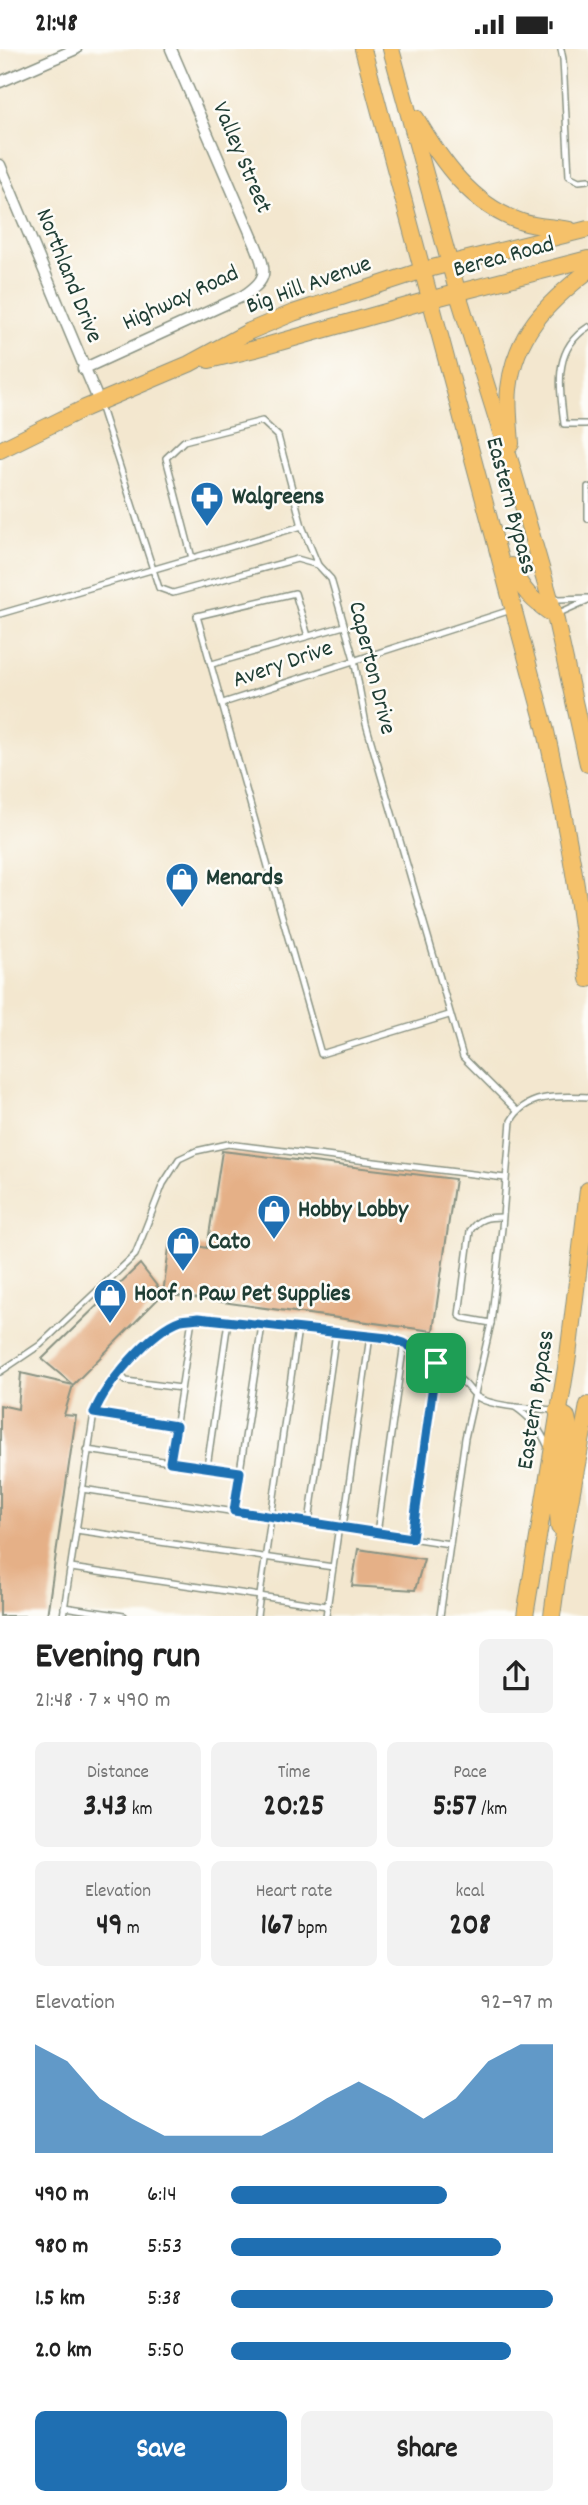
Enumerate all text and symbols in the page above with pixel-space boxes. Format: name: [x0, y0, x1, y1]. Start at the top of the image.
text: 21:48: [35, 6, 78, 43]
street label: Valley Street: [202, 97, 280, 219]
street label: Northland Drive: [26, 204, 110, 348]
street label: Berea Road: [450, 228, 558, 288]
street label: Big Hill Avenue: [242, 248, 376, 324]
street label: Highway Road: [117, 257, 245, 341]
street label: Eastern Bypass: [475, 434, 545, 578]
pharmacy icon: Walgreens: [188, 479, 226, 528]
place label: Walgreens: [232, 481, 324, 515]
street label: Caperton Drive: [338, 598, 404, 738]
street label: Avery Drive: [228, 632, 338, 698]
shop icon: Menards: [163, 860, 201, 909]
place label: Menards: [206, 862, 283, 896]
shop icon: Hobby Lobby: [255, 1192, 293, 1241]
place label: Hobby Lobby: [298, 1194, 409, 1228]
shop icon: Cato: [164, 1224, 202, 1273]
place label: Cato: [208, 1226, 251, 1260]
shop icon: Hoof n Paw Pet Supplies: [91, 1276, 129, 1325]
place label: Hoof n Paw Pet Supplies: [134, 1278, 351, 1312]
street label: Eastern Bypass: [509, 1328, 565, 1472]
pin: [406, 1333, 466, 1393]
icon: arrive: [417, 1344, 455, 1382]
text: Evening run: [35, 1631, 200, 1686]
button: share: [479, 1639, 553, 1713]
text: 21:48 · 7 × 490 m: [35, 1685, 170, 1718]
text: Distance: [87, 1760, 149, 1787]
text: Time: [278, 1760, 310, 1787]
text: Pace: [453, 1760, 487, 1787]
text: 3.43: [83, 1787, 127, 1830]
text: 20:25: [263, 1787, 325, 1830]
text: 5:57: [433, 1787, 477, 1830]
text: km: [127, 1797, 153, 1824]
text: /km: [477, 1797, 507, 1824]
text: Elevation: [85, 1879, 151, 1906]
text: Heart rate: [256, 1879, 332, 1906]
text: kcal: [456, 1879, 484, 1906]
text: 49: [96, 1906, 122, 1949]
text: 167: [260, 1906, 293, 1949]
text: 208: [449, 1906, 491, 1949]
text: m: [122, 1916, 140, 1943]
text: bpm: [293, 1916, 328, 1943]
text: Elevation: [35, 1987, 115, 2020]
text: 92–97 m: [481, 1987, 553, 2020]
text: 490 m: [35, 2179, 89, 2212]
text: 6:14: [147, 2179, 177, 2212]
text: 980 m: [35, 2231, 88, 2264]
text: 5:53: [147, 2231, 182, 2264]
text: 1.5 km: [35, 2283, 85, 2316]
text: 5:38: [147, 2283, 181, 2316]
text: 2.0 km: [35, 2335, 92, 2368]
text: 5:50: [147, 2335, 185, 2368]
button: Save: [35, 2411, 287, 2491]
button: Share: [301, 2411, 553, 2491]

